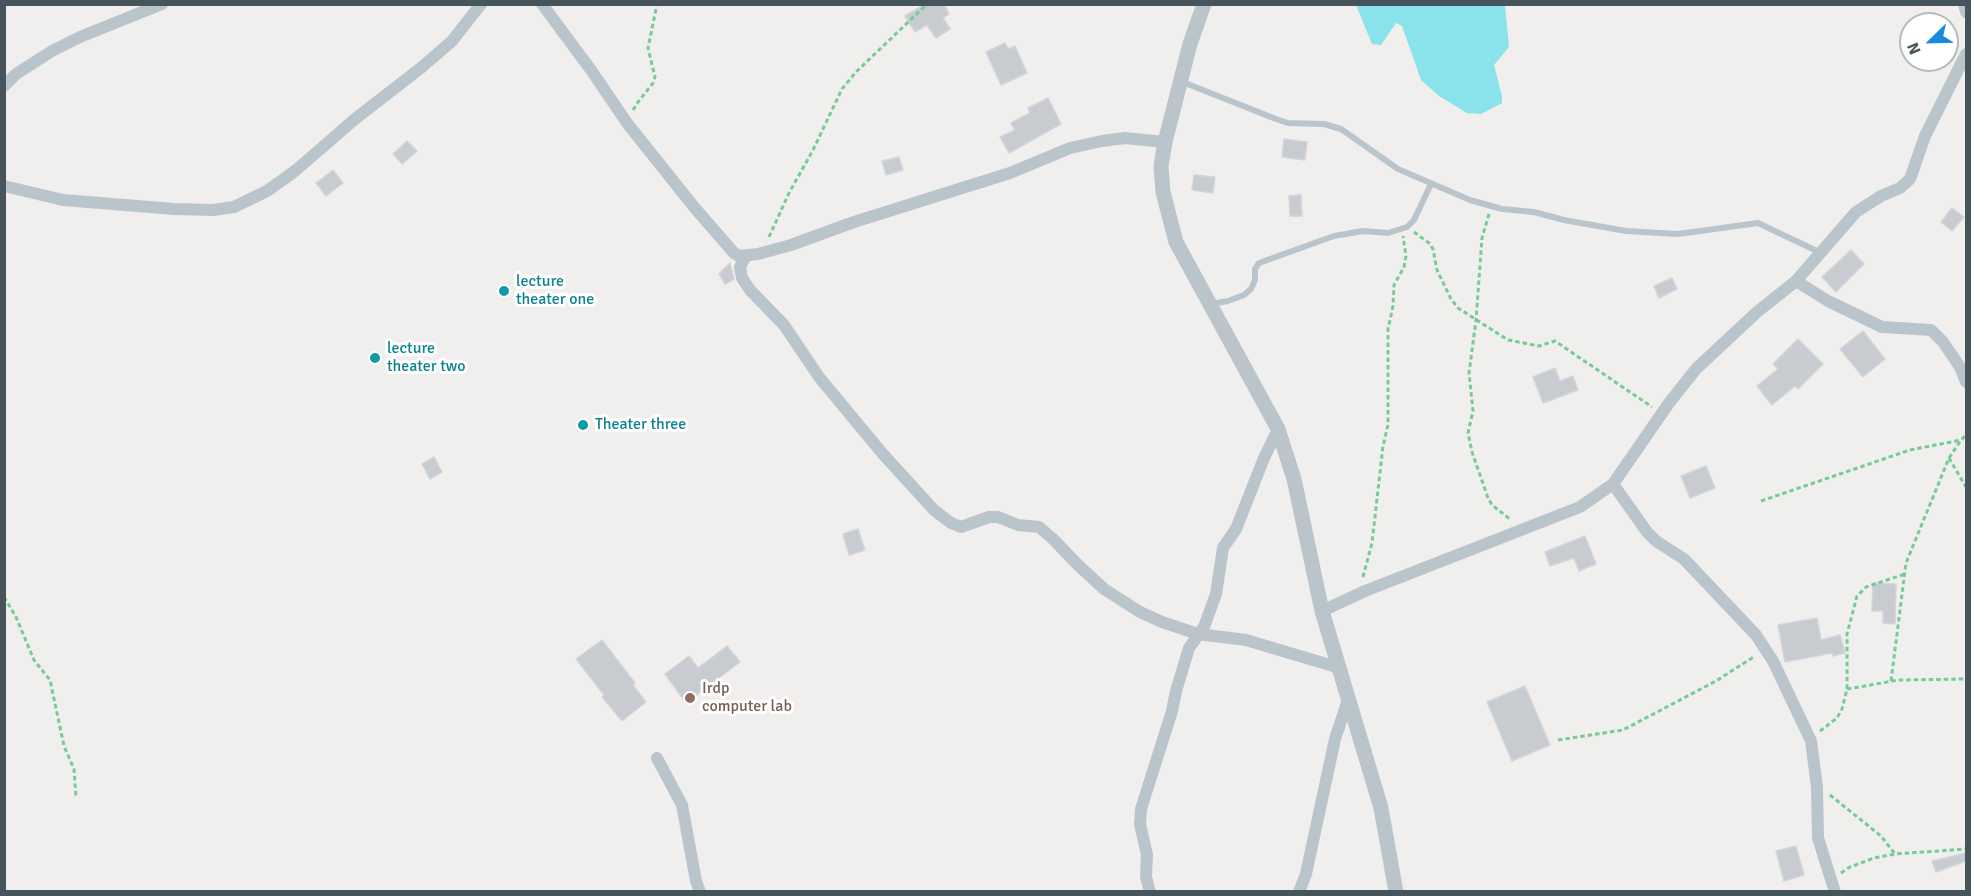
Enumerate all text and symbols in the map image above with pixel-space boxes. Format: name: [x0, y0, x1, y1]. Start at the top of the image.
north arrow: [1899, 12, 1959, 72]
text: N: [1903, 39, 1926, 57]
place label: lecture theater one: [516, 272, 594, 310]
marker: lecture theater one: [497, 284, 511, 298]
place label: lecture theater two: [387, 339, 466, 377]
marker: lecture theater two: [368, 351, 382, 365]
place label: Theater three: [595, 415, 686, 435]
marker: Theater three: [576, 418, 590, 432]
place label: Irdp computer lab: [702, 679, 792, 717]
marker: Irdp computer lab: [683, 691, 697, 705]

